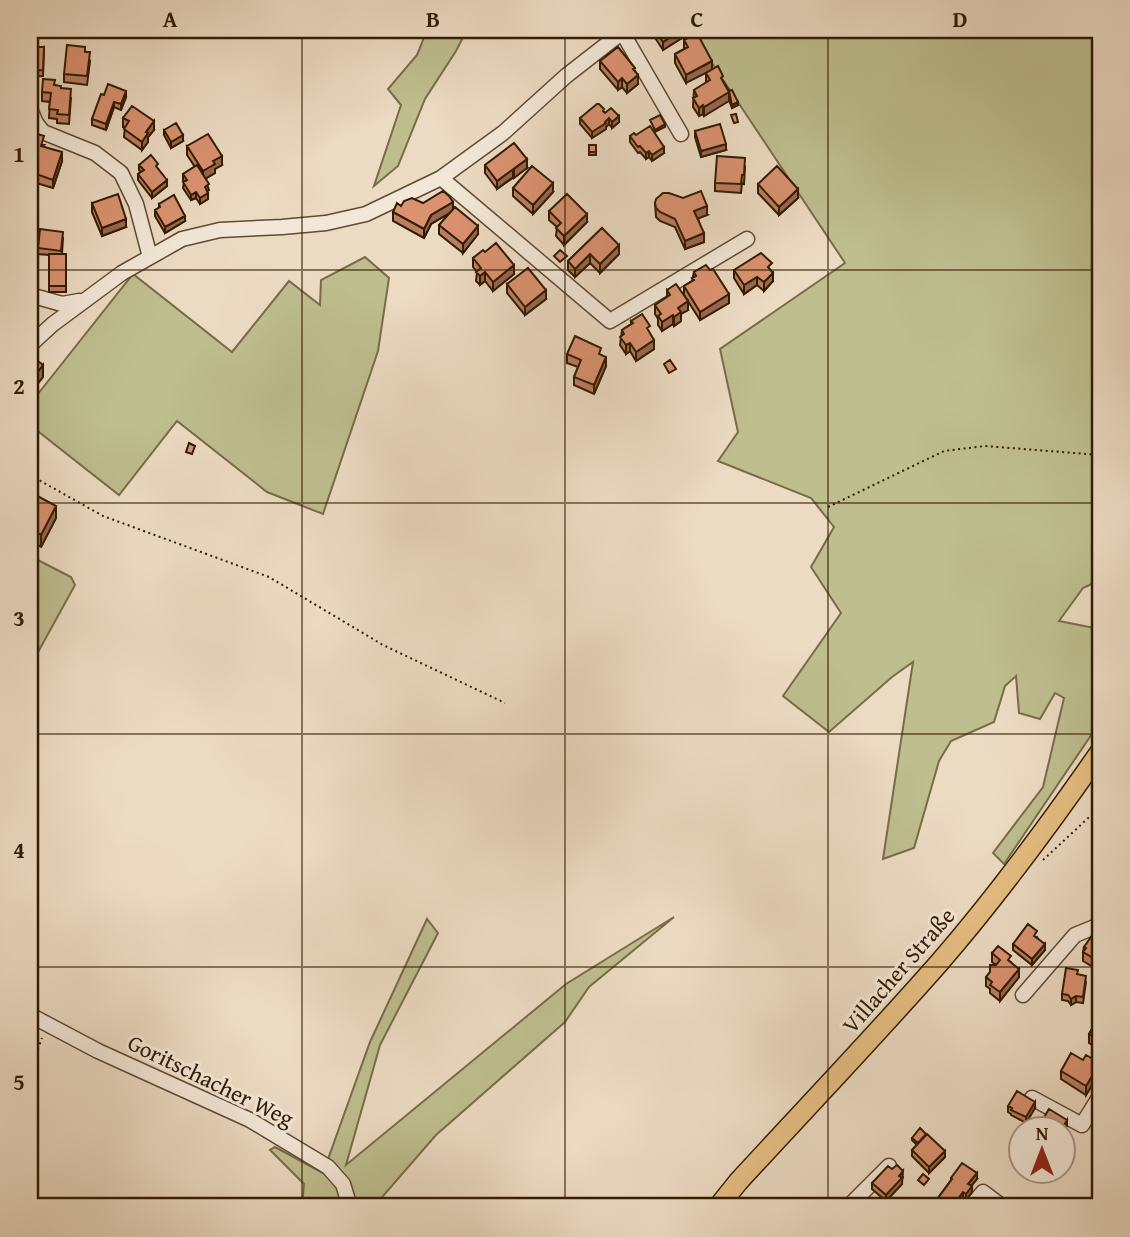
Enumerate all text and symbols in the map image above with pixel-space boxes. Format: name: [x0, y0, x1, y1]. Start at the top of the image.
text: A: [163, 2, 178, 35]
text: B: [426, 2, 440, 35]
text: C: [690, 2, 704, 35]
text: D: [953, 2, 968, 35]
text: 1: [13, 137, 25, 170]
text: 2: [13, 369, 25, 402]
text: 3: [13, 601, 25, 634]
text: 4: [13, 833, 25, 866]
street label: Villacher Straße: [834, 900, 962, 1040]
street label: Goritschacher Weg: [122, 1025, 300, 1135]
text: 5: [13, 1065, 25, 1098]
north arrow: [1007, 1114, 1078, 1184]
text: N: [1036, 1119, 1049, 1147]

